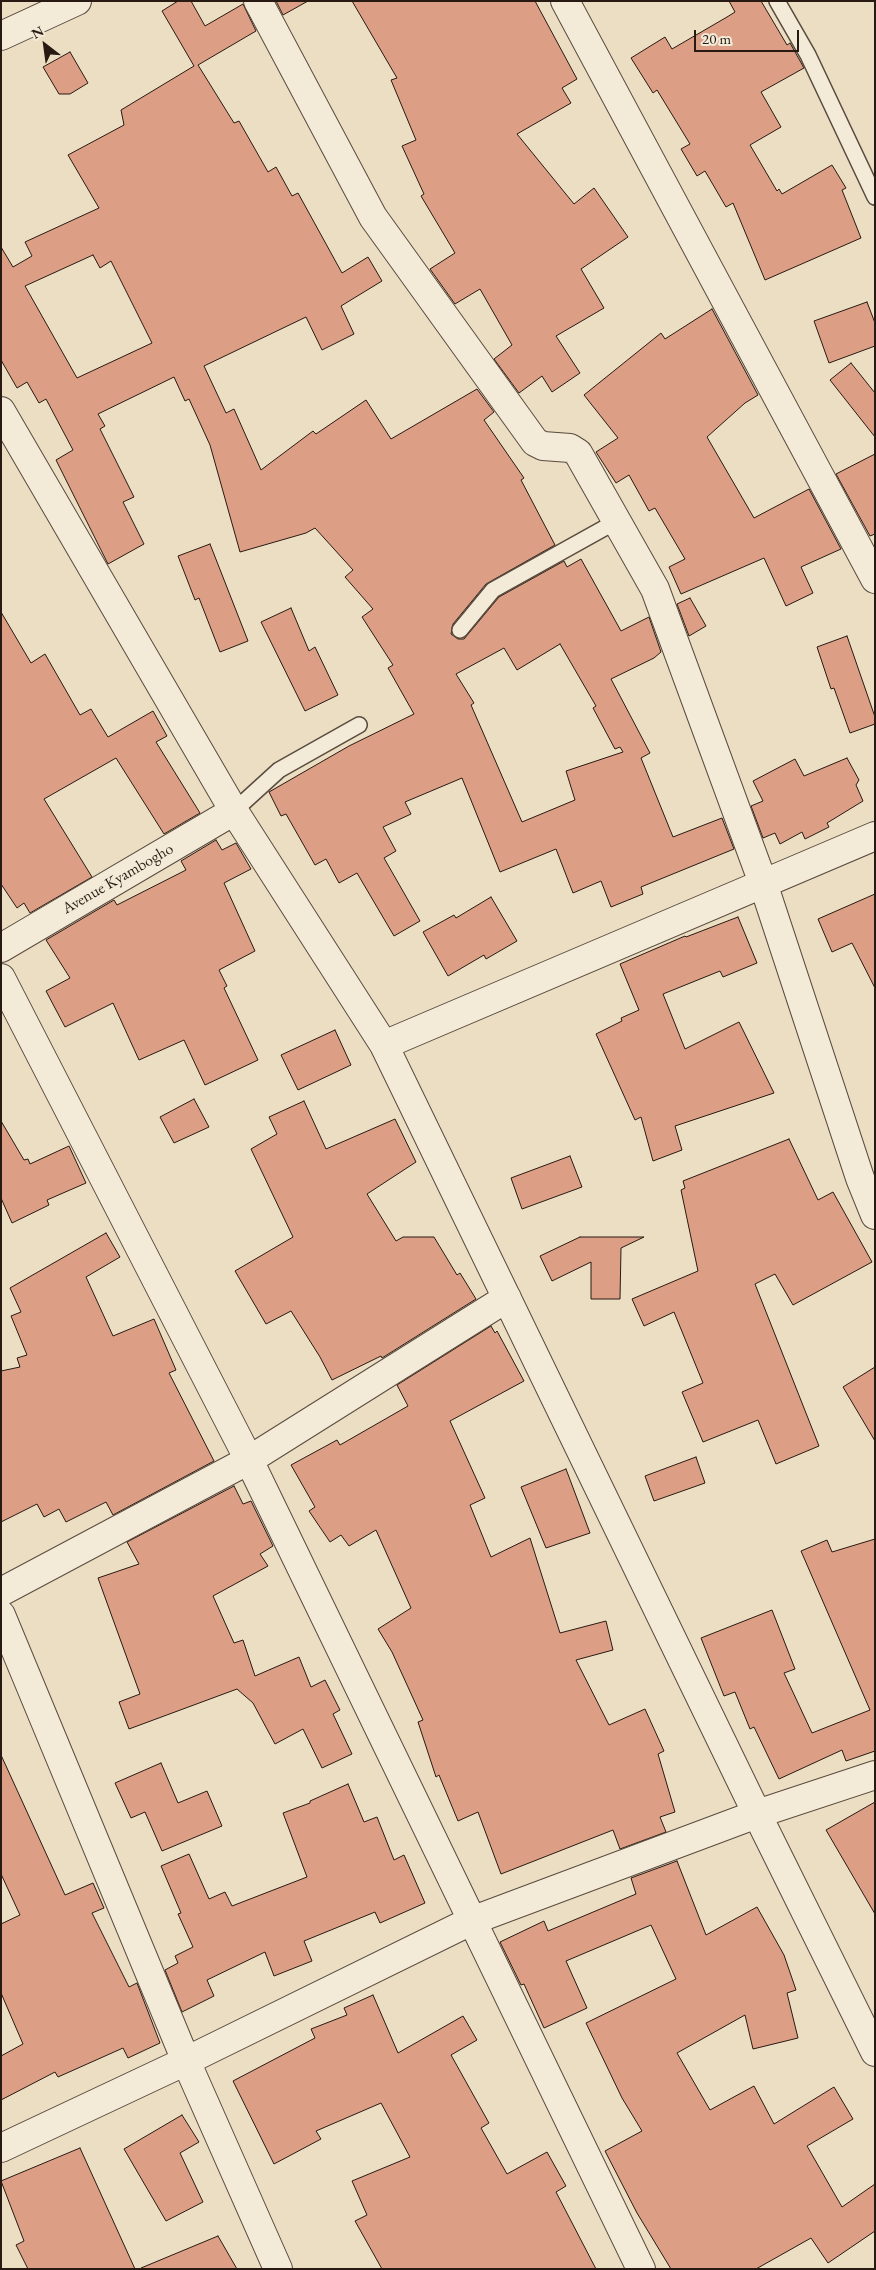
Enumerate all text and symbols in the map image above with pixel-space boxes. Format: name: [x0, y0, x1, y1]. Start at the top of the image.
north arrow: [20, 20, 70, 70]
scale bar: [696, 20, 801, 52]
text: N: [28, 21, 47, 43]
text: 20 m: [702, 29, 731, 48]
street label: Avenue Kyambogho: [59, 839, 177, 919]

